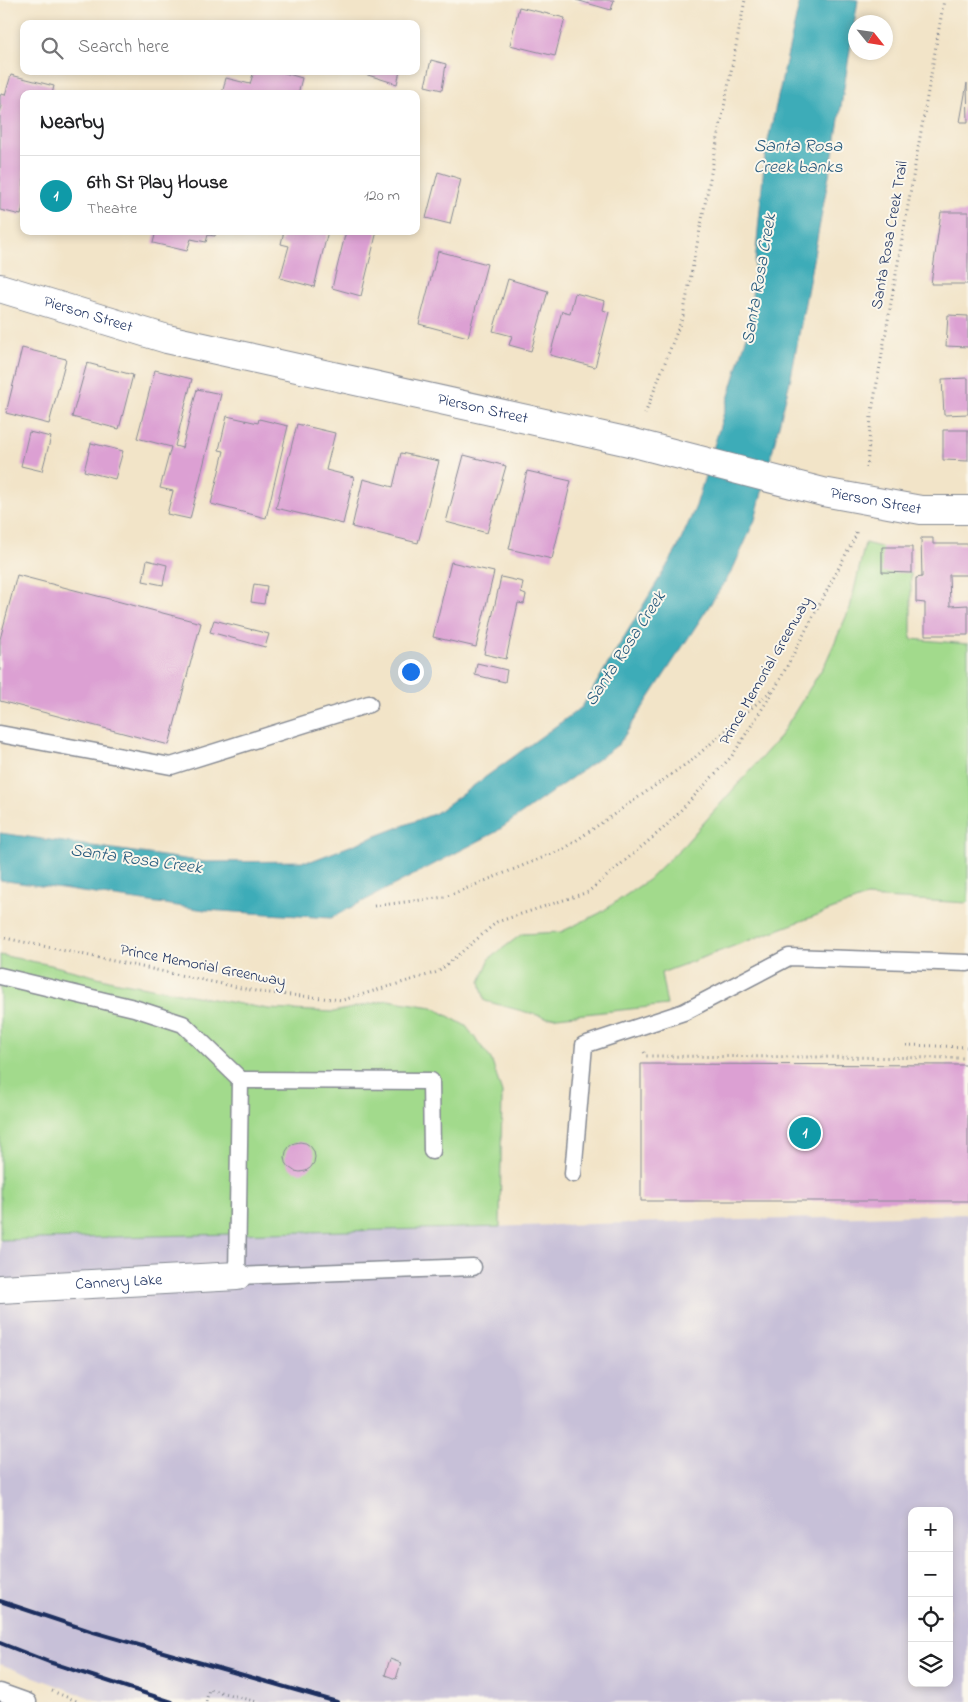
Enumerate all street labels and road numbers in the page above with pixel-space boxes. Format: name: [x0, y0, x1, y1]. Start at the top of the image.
street label: Santa Rosa Creek Trail: [865, 159, 915, 311]
street label: Pierson Street: [40, 290, 136, 340]
street label: Pierson Street: [435, 388, 531, 431]
street label: Pierson Street: [828, 482, 924, 522]
street label: Prince Memorial Greenway: [714, 592, 819, 750]
street label: Prince Memorial Greenway: [118, 938, 288, 994]
street label: Cannery Lake: [75, 1268, 164, 1297]

